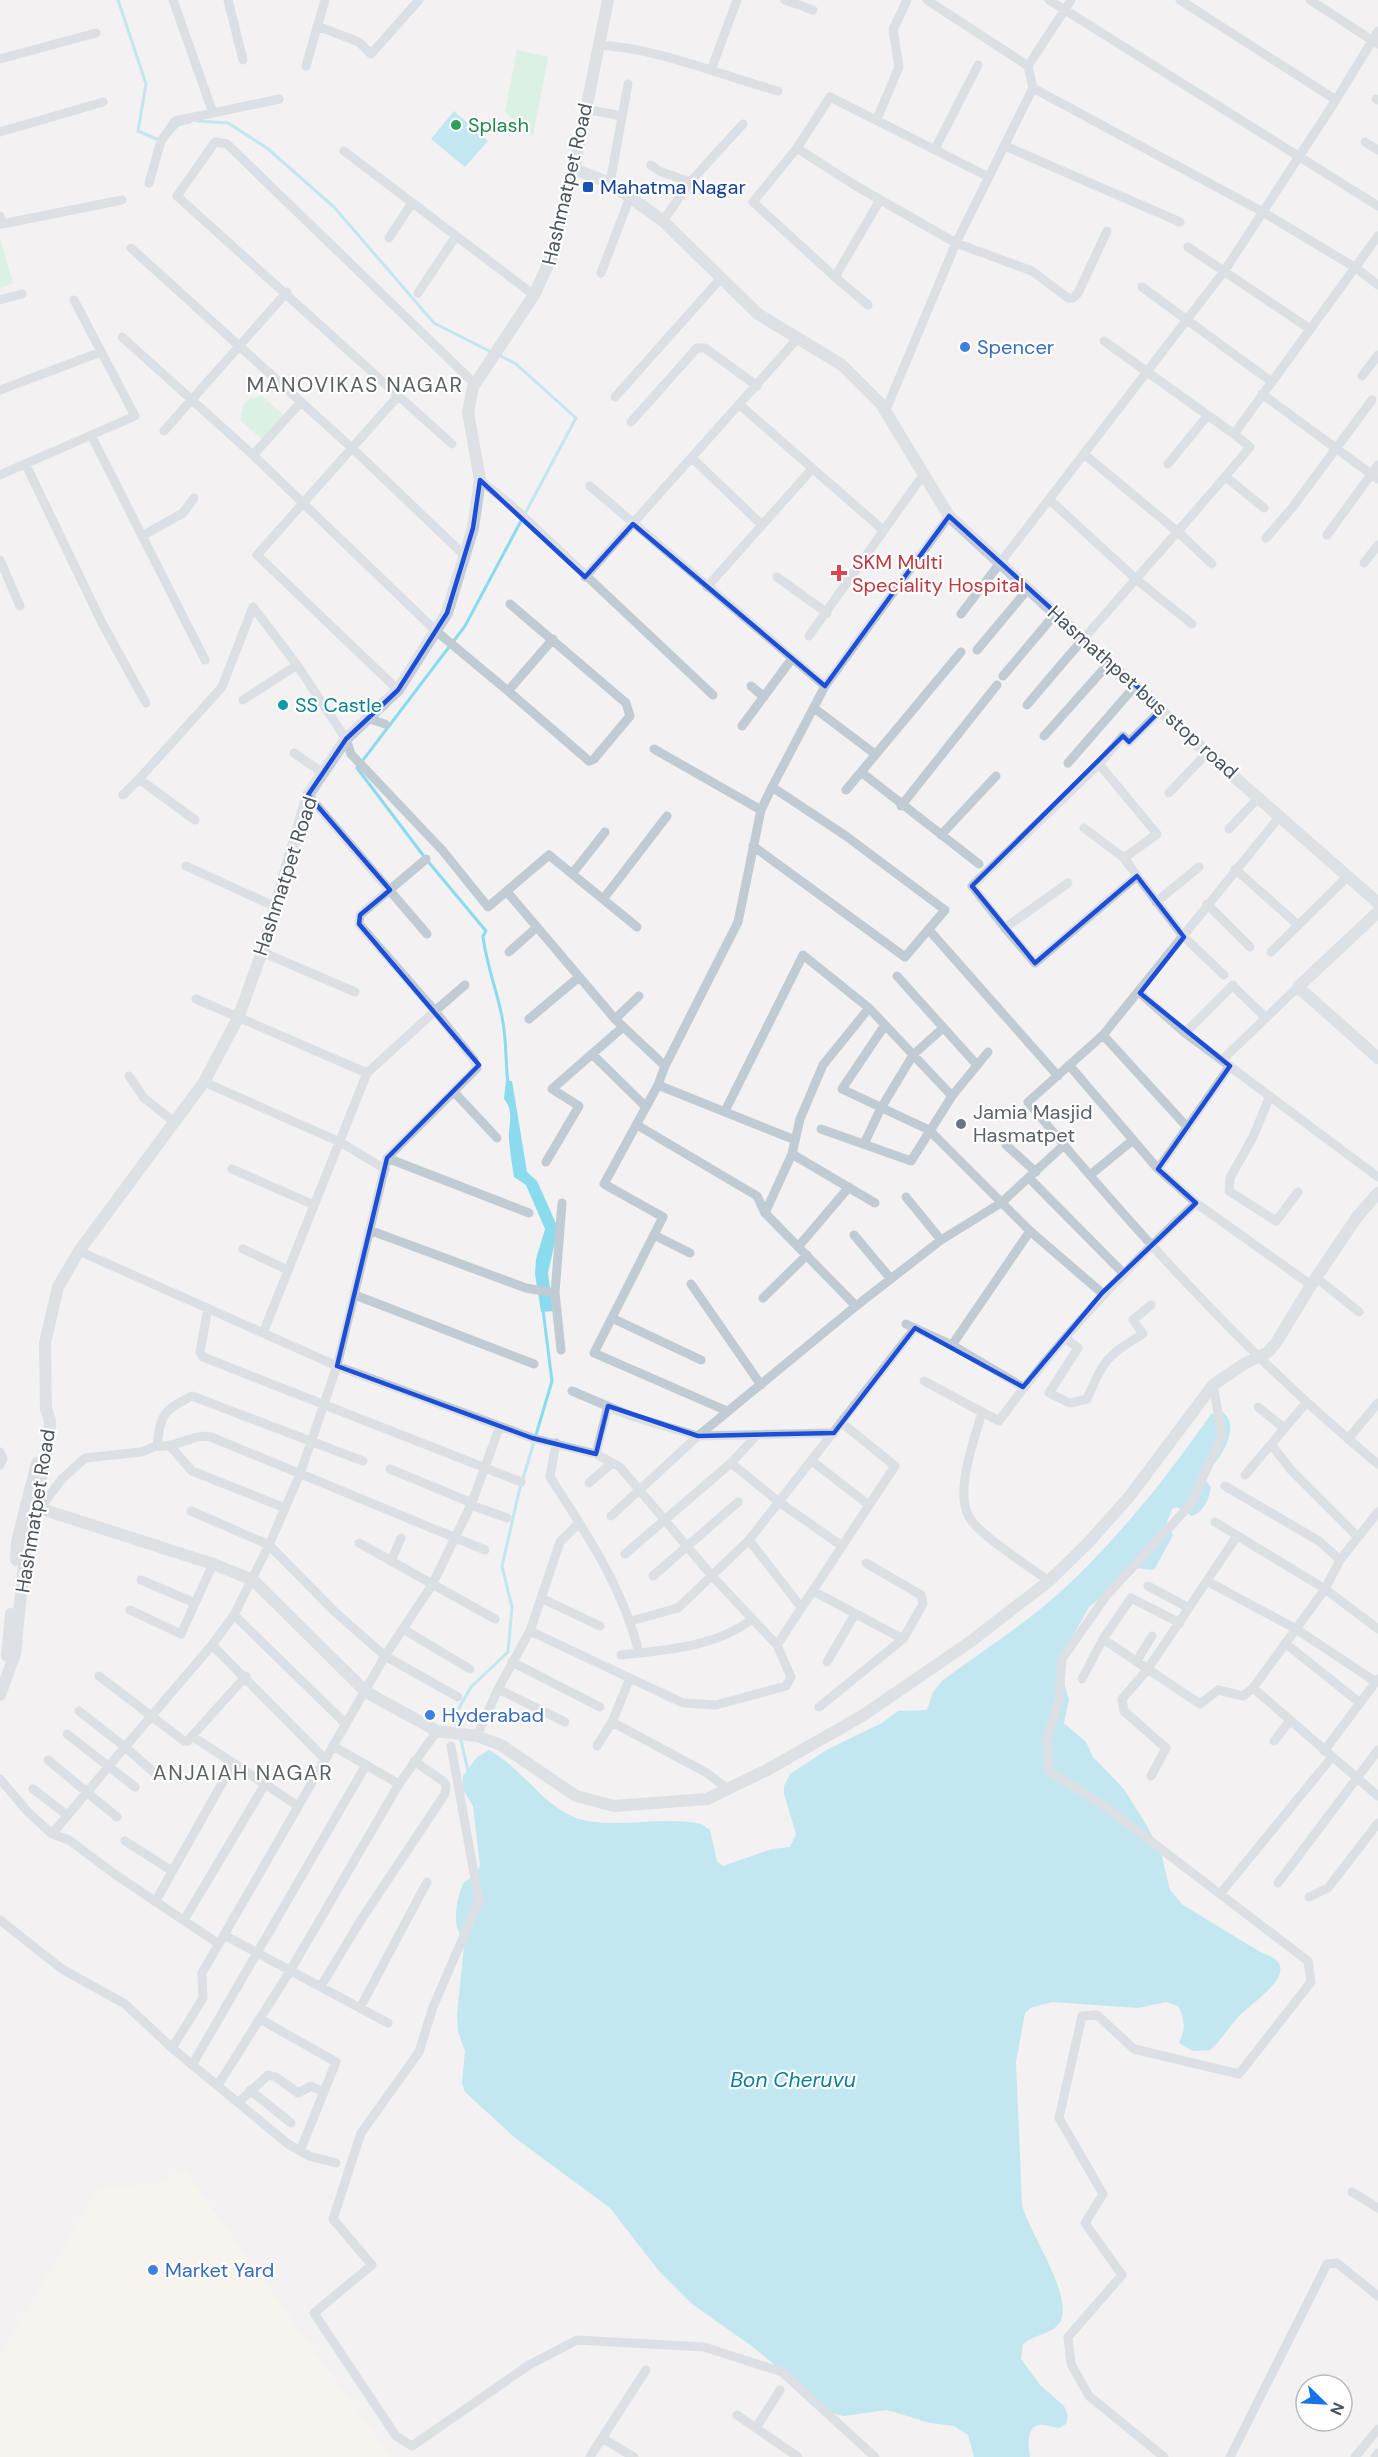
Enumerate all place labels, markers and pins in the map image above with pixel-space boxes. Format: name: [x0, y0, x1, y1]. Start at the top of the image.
place label: Splash: [468, 112, 529, 138]
marker: Splash: [449, 118, 463, 132]
place label: Mahatma Nagar: [600, 174, 746, 200]
marker: Mahatma Nagar: [581, 180, 595, 194]
place label: Spencer: [977, 334, 1054, 360]
marker: Spencer: [958, 340, 972, 354]
place label: SKM Multi Speciality Hospital: [852, 549, 1024, 598]
marker: SKM Multi Speciality Hospital: [830, 564, 848, 582]
place label: SS Castle: [295, 692, 382, 718]
marker: SS Castle: [276, 698, 290, 712]
place label: Jamia Masjid Hasmatpet: [973, 1099, 1093, 1148]
marker: Jamia Masjid Hasmatpet: [954, 1117, 968, 1131]
place label: Hyderabad: [442, 1702, 544, 1728]
marker: Hyderabad: [423, 1708, 437, 1722]
place label: Market Yard: [165, 2257, 274, 2283]
marker: Market Yard: [146, 2263, 160, 2277]

